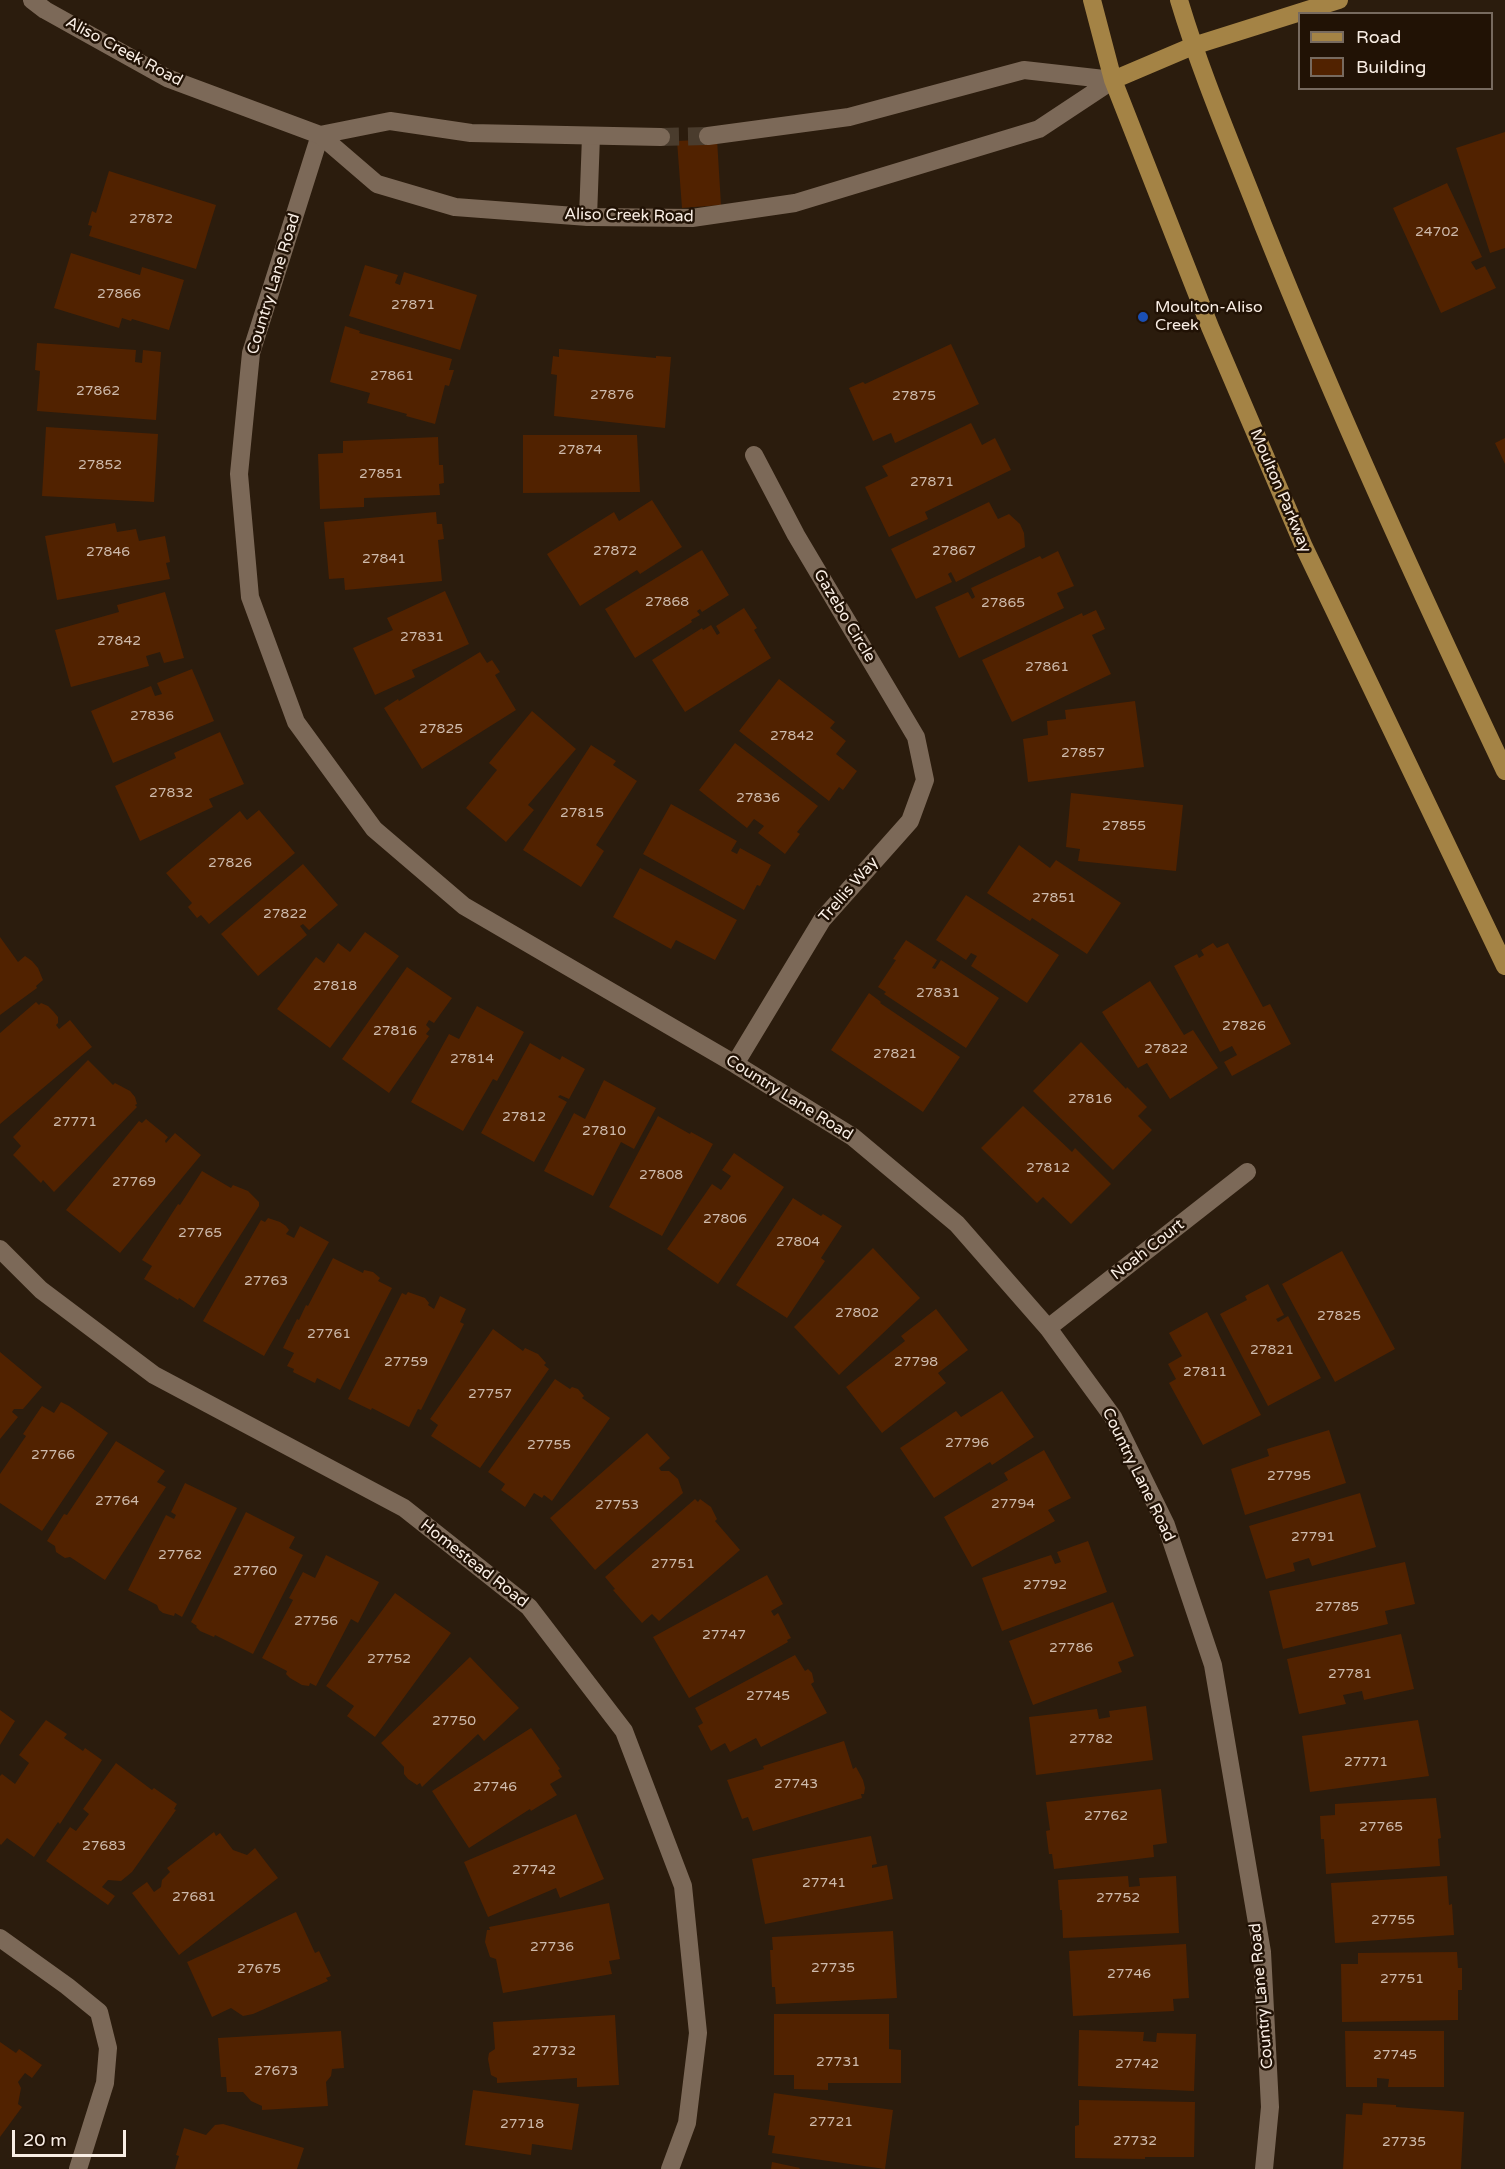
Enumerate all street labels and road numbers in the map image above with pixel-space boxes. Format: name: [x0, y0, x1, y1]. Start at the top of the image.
street label: Aliso Creek Road: [62, 13, 186, 91]
street label: Aliso Creek Road: [564, 205, 694, 227]
street label: Country Lane Road: [243, 211, 305, 357]
street label: Moulton Parkway: [1245, 426, 1315, 556]
street label: Gazebo Circle: [809, 566, 879, 666]
street label: Trellis Way: [815, 853, 883, 927]
street label: Country Lane Road: [722, 1051, 856, 1145]
street label: Noah Court: [1107, 1215, 1189, 1285]
street label: Country Lane Road: [1097, 1405, 1179, 1545]
street label: Homestead Road: [416, 1516, 532, 1612]
street label: Country Lane Road: [1246, 1922, 1278, 2070]

